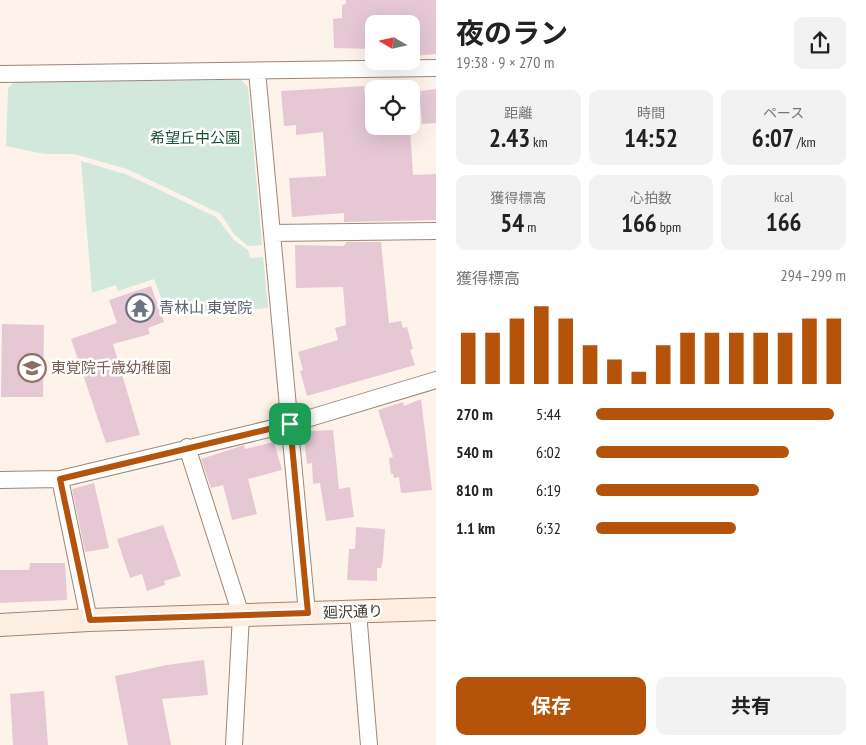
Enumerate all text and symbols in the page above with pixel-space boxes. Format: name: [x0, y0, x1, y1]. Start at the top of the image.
text: 夜のラン: [456, 14, 568, 51]
north arrow: [365, 15, 420, 70]
map controls: [365, 15, 420, 135]
button: share: [794, 17, 846, 69]
text: 19:38 · 9 × 270 m: [456, 52, 554, 72]
button: locate: [365, 80, 420, 135]
text: 距離: [504, 104, 532, 122]
text: 時間: [637, 104, 665, 122]
text: ペース: [763, 104, 804, 122]
text: 2.43: [489, 122, 530, 154]
text: 14:52: [624, 122, 678, 154]
text: 6:07: [752, 122, 794, 154]
park label: 希望丘中公園: [150, 128, 240, 147]
text: km: [530, 133, 548, 151]
text: /km: [794, 133, 816, 151]
text: kcal: [774, 188, 793, 206]
text: 獲得標高: [490, 189, 546, 207]
text: 心拍数: [630, 189, 672, 207]
text: 166: [766, 206, 802, 238]
text: 54: [500, 207, 524, 239]
text: 166: [621, 207, 657, 239]
text: m: [524, 218, 536, 236]
text: bpm: [657, 218, 681, 236]
text: 294–299 m: [781, 265, 846, 285]
text: 獲得標高: [456, 268, 520, 288]
temple icon: 青林山 東覚院: [125, 293, 155, 323]
place label: 青林山 東覚院: [159, 298, 252, 317]
school or university icon: 東覚院千歳幼稚園: [17, 353, 47, 383]
place label: 東覚院千歳幼稚園: [51, 358, 171, 377]
pin: [269, 403, 311, 445]
text: 270 m: [456, 404, 493, 424]
text: 5:44: [536, 404, 561, 424]
icon: arrive: [276, 410, 304, 438]
text: 540 m: [456, 442, 493, 462]
text: 6:02: [536, 442, 561, 462]
text: 810 m: [456, 480, 493, 500]
text: 6:19: [536, 480, 561, 500]
text: 1.1 km: [456, 518, 495, 538]
text: 6:32: [536, 518, 561, 538]
street label: 廻沢通り: [323, 601, 383, 622]
button: 保存: [456, 677, 646, 735]
button: 共有: [656, 677, 846, 735]

